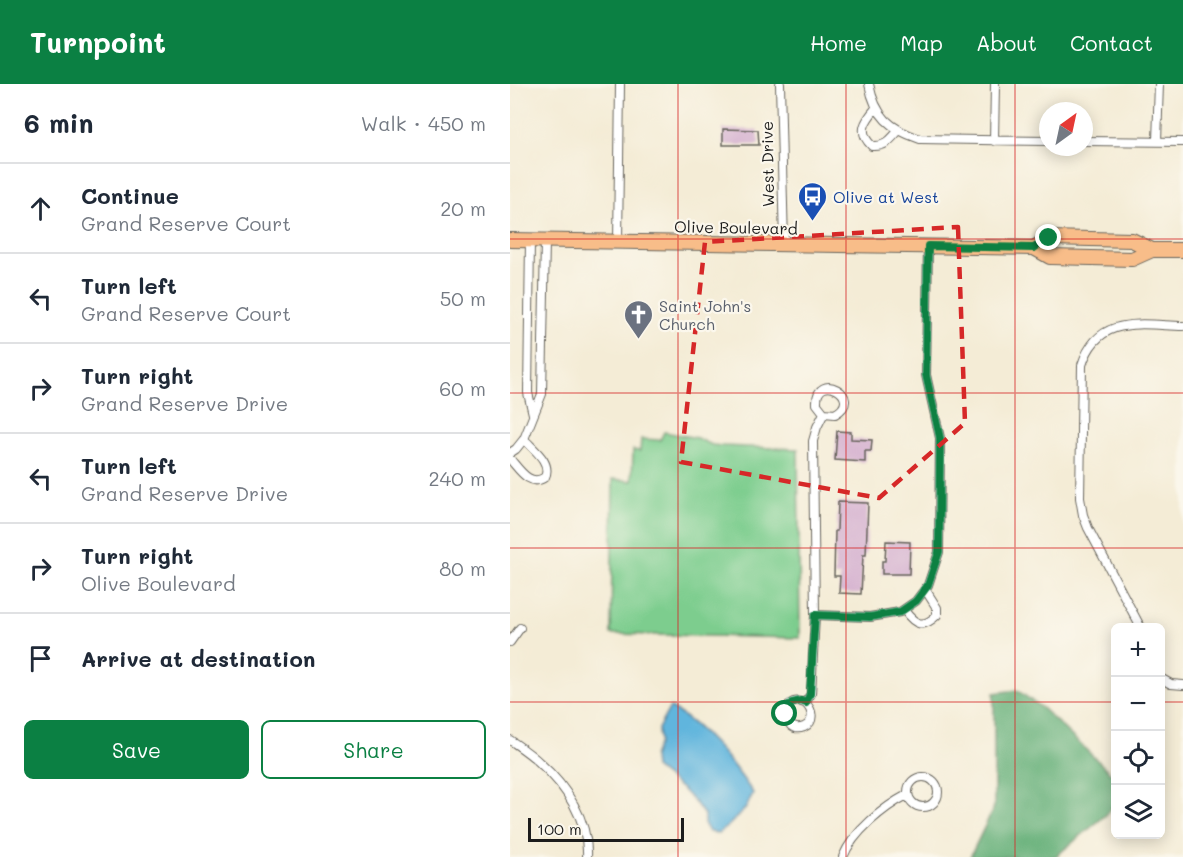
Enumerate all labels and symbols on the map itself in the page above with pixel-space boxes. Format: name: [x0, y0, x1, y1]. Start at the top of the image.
north arrow: [1039, 102, 1093, 156]
street label: West Drive: [756, 121, 778, 207]
bus stop icon: Olive at West: [796, 180, 828, 222]
place label: Olive at West: [833, 186, 939, 207]
street label: Olive Boulevard: [674, 215, 798, 239]
route end: [1035, 224, 1061, 250]
place label: Saint John's Church: [659, 295, 751, 334]
church icon: Saint John's Church: [622, 298, 654, 340]
route start: [771, 700, 797, 726]
scale bar: [528, 815, 684, 842]

